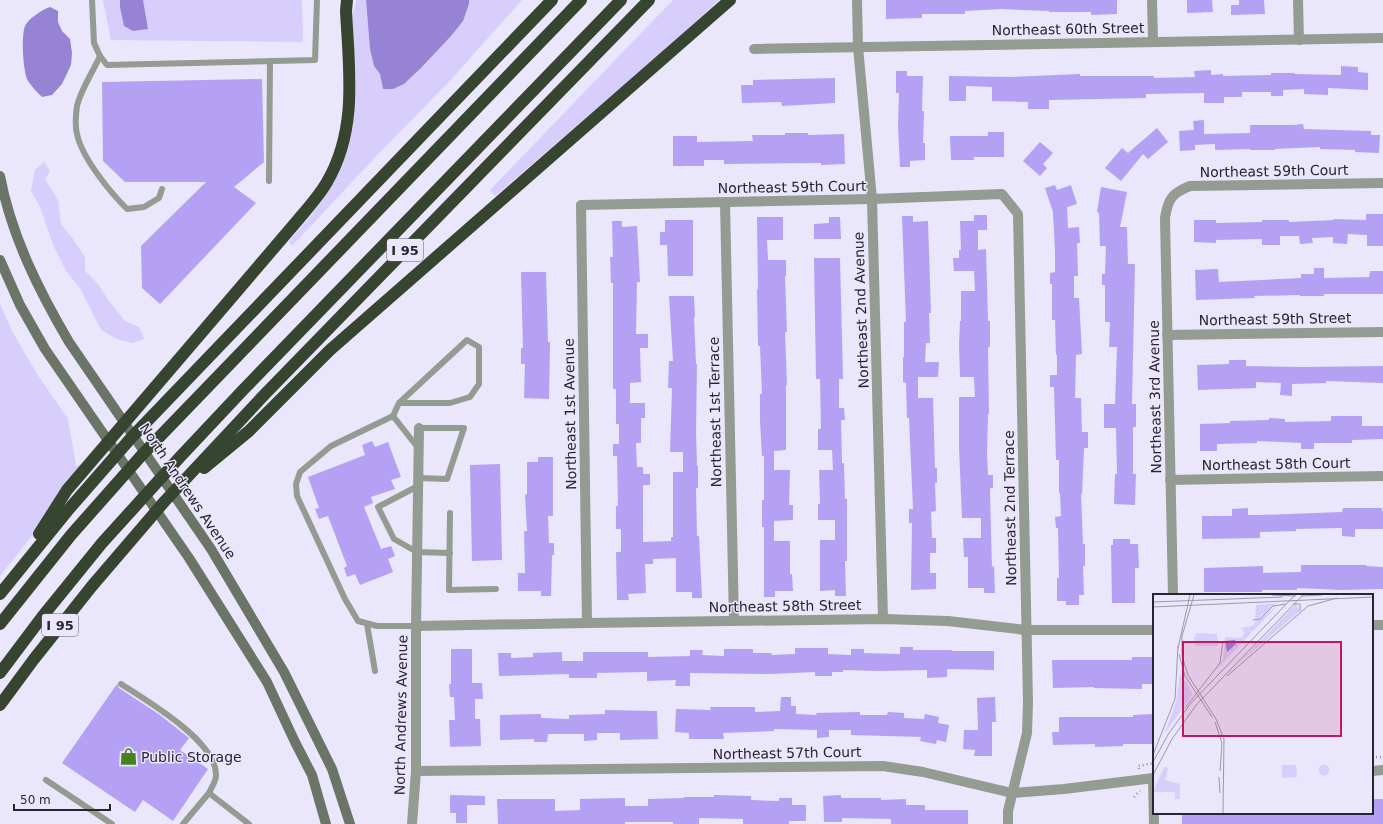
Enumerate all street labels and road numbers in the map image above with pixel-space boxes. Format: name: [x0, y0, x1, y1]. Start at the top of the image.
street label: Northeast 60th Street: [991, 20, 1145, 38]
street label: Northeast 59th Court: [1200, 162, 1349, 180]
street label: Northeast 59th Court: [718, 178, 867, 196]
street label: Northeast 2nd Avenue: [850, 231, 872, 389]
road number: I 95: [387, 239, 423, 261]
street label: Northeast 59th Street: [1198, 310, 1352, 328]
street label: Northeast 3rd Avenue: [1146, 320, 1164, 474]
street label: Northeast 1st Terrace: [706, 337, 724, 487]
street label: Northeast 1st Avenue: [561, 338, 579, 490]
street label: North Andrews Avenue: [137, 420, 239, 562]
street label: Northeast 2nd Terrace: [1001, 430, 1019, 586]
street label: Northeast 58th Court: [1202, 455, 1351, 473]
street label: Northeast 58th Street: [708, 597, 862, 615]
road number: I 95: [42, 614, 78, 636]
street label: North Andrews Avenue: [392, 635, 410, 795]
street label: Northeast 57th Court: [713, 744, 862, 762]

